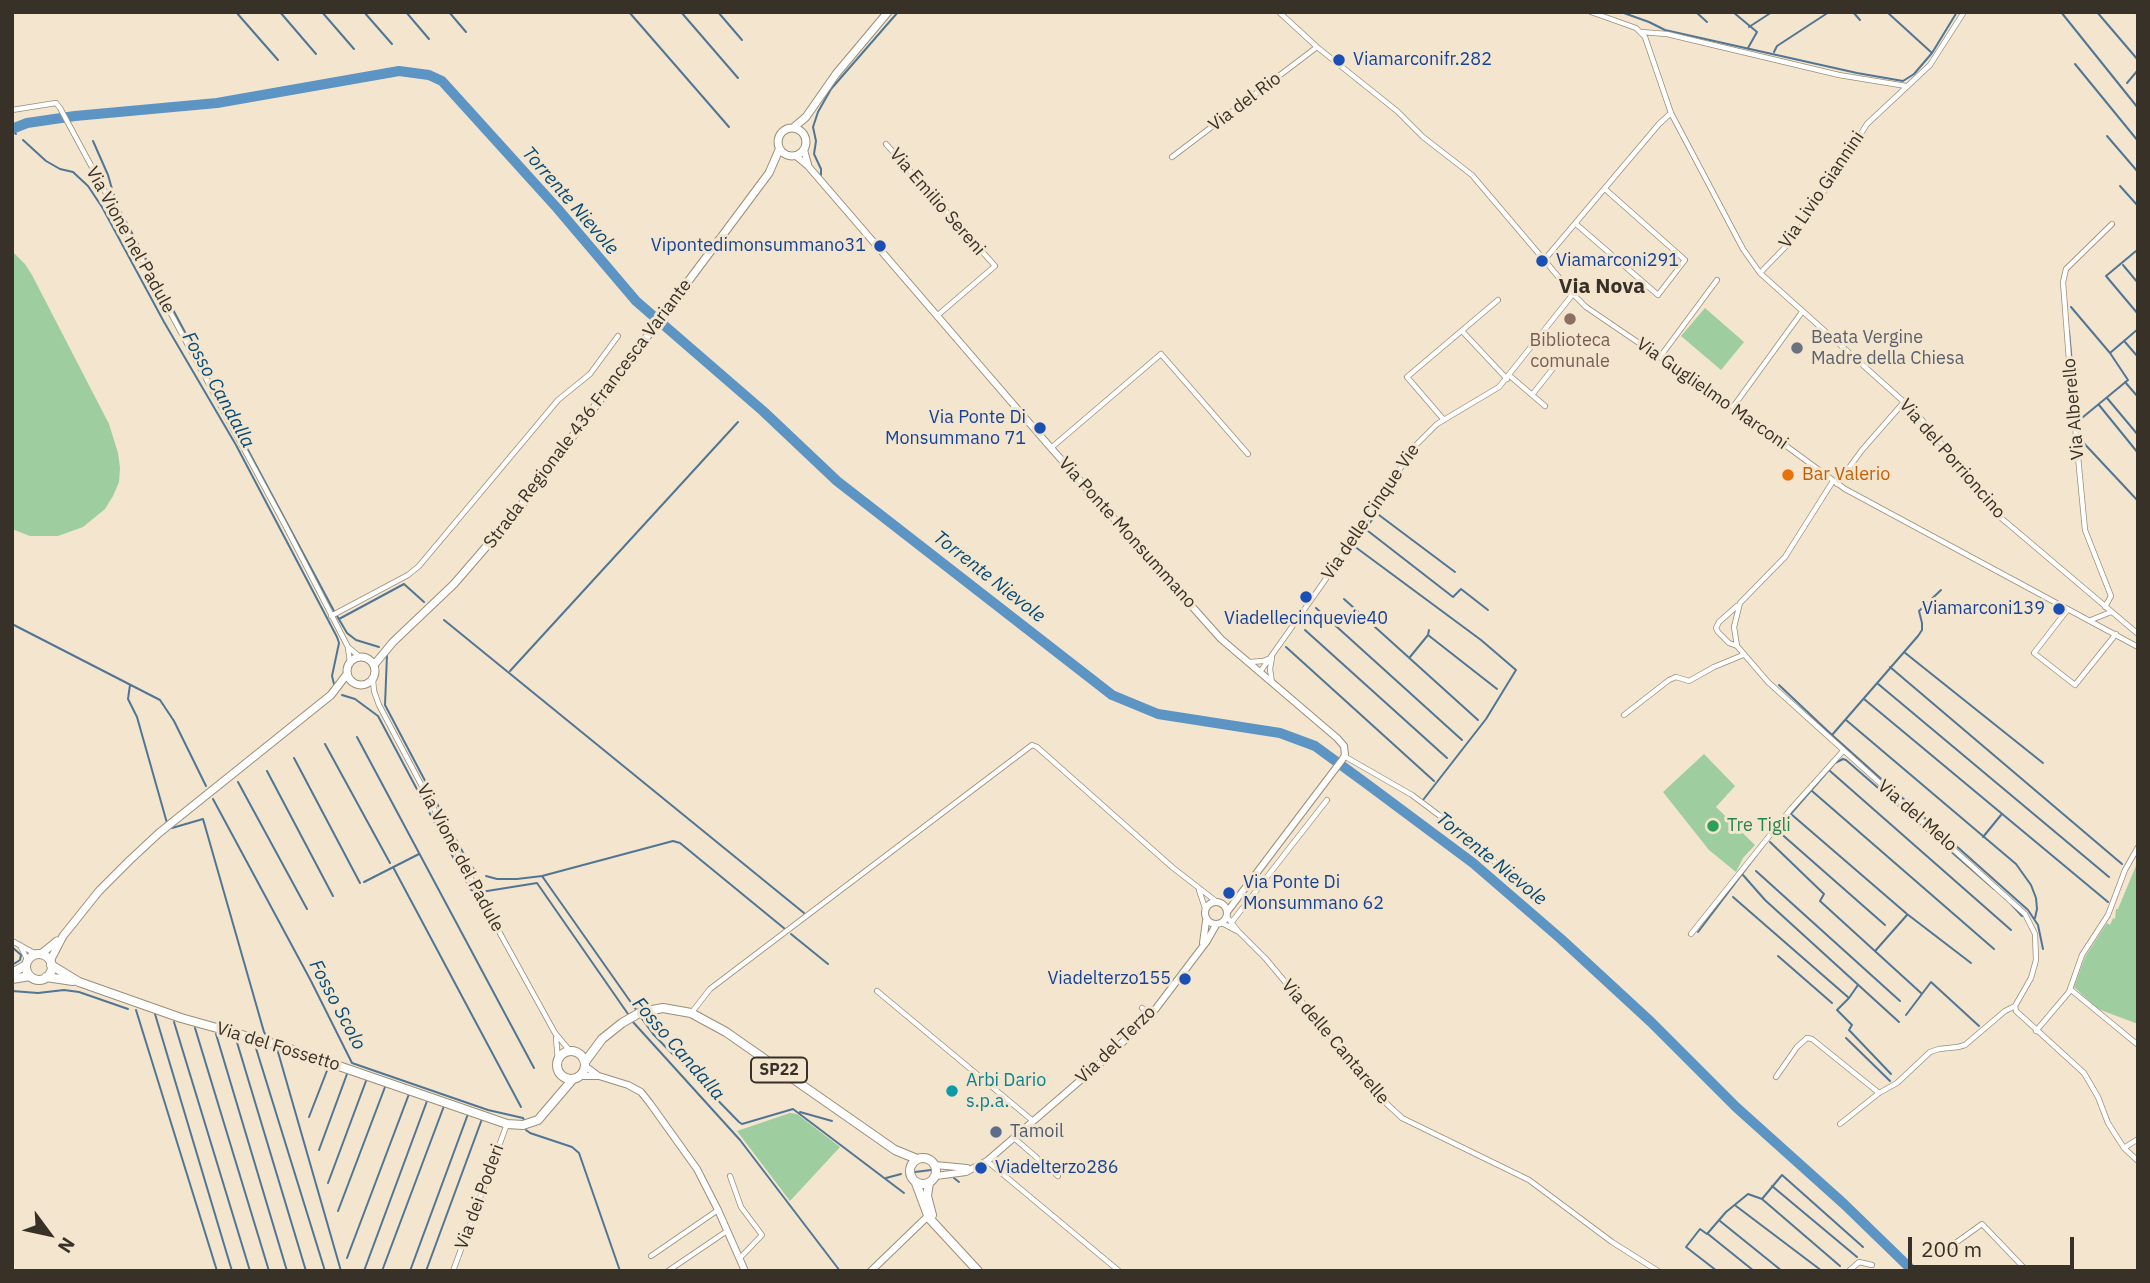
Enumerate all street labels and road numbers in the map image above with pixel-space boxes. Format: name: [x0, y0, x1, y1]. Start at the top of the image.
street label: Via del Rio: [1205, 68, 1285, 136]
street label: Via Livio Giannini: [1775, 127, 1869, 253]
street label: Via Emilio Sereni: [884, 144, 990, 260]
street label: Via Vione nel Padule: [81, 163, 179, 317]
street label: Strada Regionale 436 Francesca Variante: [480, 275, 696, 553]
street label: Via Guglielmo Marconi: [1632, 333, 1792, 455]
street label: Via Alberello: [2059, 357, 2089, 461]
street label: Via del Porrioncino: [1894, 395, 2010, 523]
street label: Via delle Cinque Vie: [1317, 440, 1425, 584]
street label: Via Ponte Monsummano: [1053, 453, 1201, 613]
street label: Via del Melo: [1873, 776, 1961, 856]
street label: Via Vione del Padule: [412, 780, 508, 936]
street label: Via delle Cantarelle: [1276, 975, 1394, 1109]
street label: Via del Terzo: [1072, 1002, 1160, 1088]
street label: Via del Fossetto: [214, 1018, 342, 1076]
road number: SP22: [751, 1058, 807, 1082]
street label: Via dei Poderi: [451, 1141, 509, 1253]

